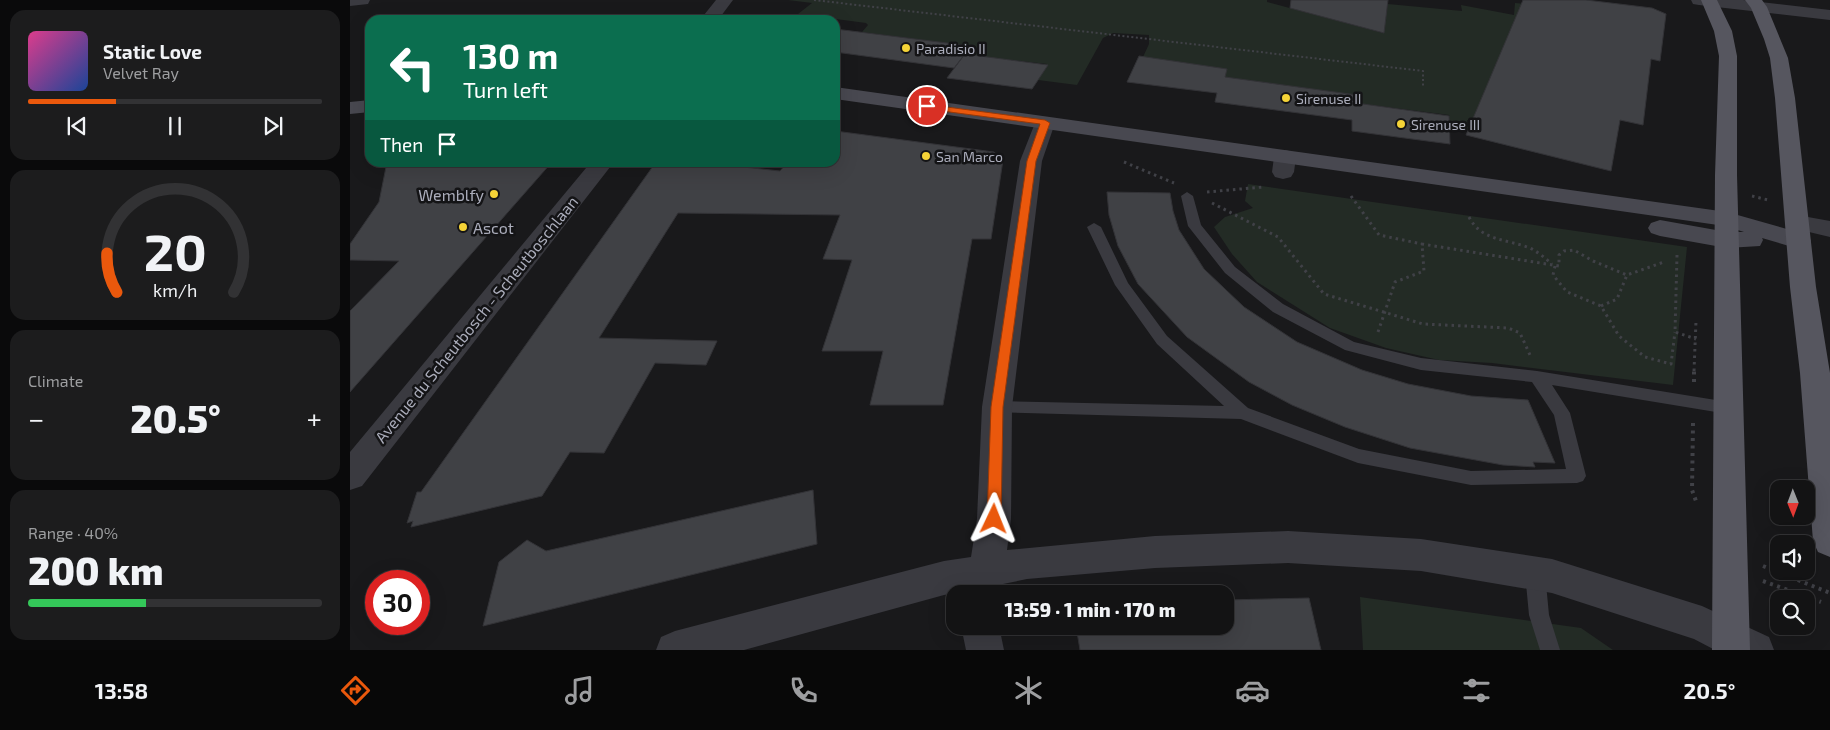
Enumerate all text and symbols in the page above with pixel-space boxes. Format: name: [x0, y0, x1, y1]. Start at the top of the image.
text: 130 m: [463, 34, 558, 76]
icon: left: [380, 35, 445, 100]
text: Static Love: [103, 40, 202, 63]
place label: Paradisio II: [916, 40, 986, 57]
marker: Paradisio II: [900, 42, 912, 54]
text: Velvet Ray: [103, 63, 179, 82]
text: Turn left: [463, 76, 548, 102]
pin: [906, 85, 948, 127]
place label: Sirenuse II: [1296, 90, 1361, 107]
icon: arrive: [913, 92, 941, 120]
marker: Sirenuse II: [1280, 92, 1292, 104]
icon: previous: [63, 112, 91, 140]
icon: pause: [161, 112, 189, 140]
icon: next: [259, 112, 287, 140]
place label: Sirenuse III: [1411, 116, 1480, 133]
marker: Sirenuse III: [1395, 118, 1407, 130]
icon: arrive: [433, 130, 461, 158]
text: Then: [380, 133, 423, 156]
place label: San Marco: [936, 148, 1003, 165]
marker: San Marco: [920, 150, 932, 162]
place label: Wemblfy: [418, 185, 485, 204]
marker: Wemblfy: [488, 188, 500, 200]
street label: Avenue du Scheutbosch - Scheutboschlaan: [371, 192, 581, 446]
place label: Ascot: [473, 218, 514, 237]
text: 20: [143, 219, 207, 281]
marker: Ascot: [457, 221, 469, 233]
text: km/h: [153, 279, 197, 301]
text: Climate: [28, 371, 83, 390]
text: 20.5°: [130, 395, 221, 441]
text: −: [28, 401, 44, 435]
text: +: [307, 401, 322, 435]
north arrow: [1770, 480, 1815, 525]
map controls: [1770, 480, 1815, 635]
position arrow: [967, 492, 1019, 544]
text: Range · 40%: [28, 523, 118, 542]
button: sound: [1770, 535, 1815, 580]
text: 200 km: [28, 547, 163, 593]
speed limit sign: 30: [365, 570, 430, 635]
button: search: [1770, 590, 1815, 635]
text: 13:59 · 1 min · 170 m: [1004, 598, 1176, 621]
icon: directions: [338, 673, 373, 708]
icon: music: [562, 673, 597, 708]
icon: phone: [786, 673, 821, 708]
icon: climate: [1011, 673, 1046, 708]
icon: car: [1235, 673, 1270, 708]
icon: filters: [1459, 673, 1494, 708]
text: 13:58: [95, 677, 148, 703]
text: 20.5°: [1684, 677, 1735, 703]

